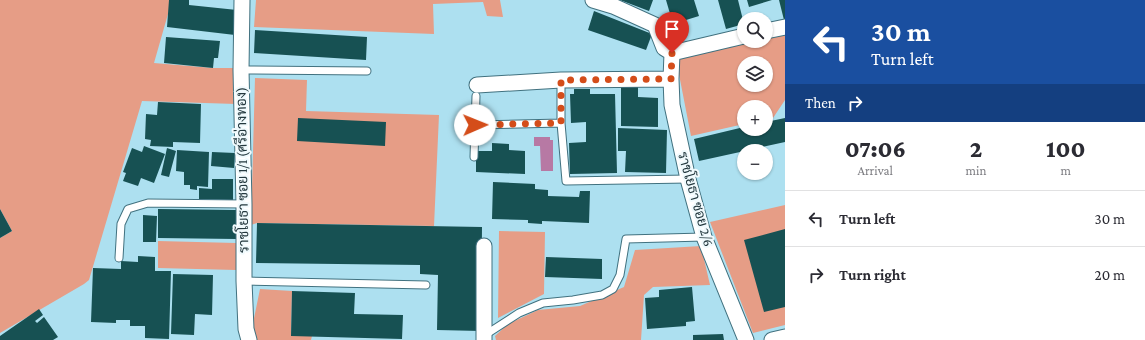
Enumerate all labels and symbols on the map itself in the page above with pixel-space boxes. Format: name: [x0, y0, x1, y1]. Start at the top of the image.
pin: [655, 12, 689, 53]
street label: ราชโยธา ซอย 1/1 (ศรีอ่างทอง): [232, 87, 252, 253]
position arrow: [454, 104, 496, 146]
street label: ราชโยธา ซอย 2/6: [675, 150, 717, 248]

